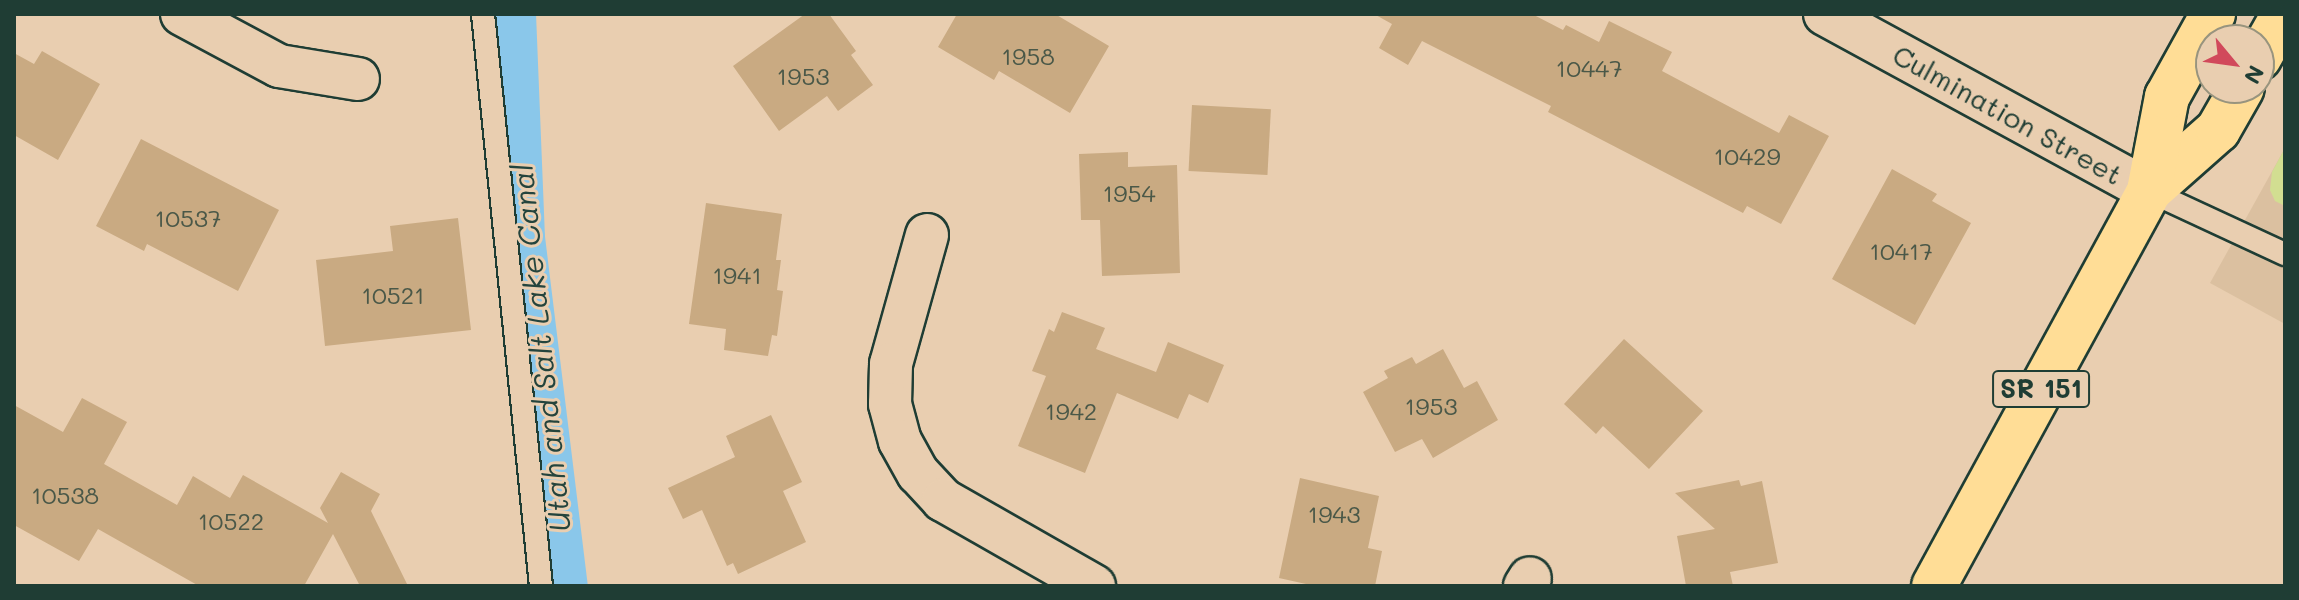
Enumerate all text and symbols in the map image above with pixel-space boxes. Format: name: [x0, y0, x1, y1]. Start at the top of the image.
north arrow: [2195, 24, 2275, 104]
street label: Culmination Street: [1887, 37, 2129, 191]
house number: 1958: [1001, 42, 1055, 70]
house number: 10447: [1555, 54, 1623, 82]
text: N: [2238, 61, 2271, 89]
house number: 1953: [777, 62, 829, 90]
house number: 10429: [1713, 142, 1781, 170]
water label: Utah and Salt Lake Canal: [503, 162, 577, 534]
house number: 1954: [1103, 179, 1155, 207]
house number: 10537: [155, 204, 221, 232]
house number: 10417: [1869, 237, 1933, 265]
house number: 1941: [712, 261, 762, 289]
house number: 10521: [361, 281, 425, 309]
road number: SR 151: [1991, 367, 2091, 411]
house number: 1953: [1405, 392, 1457, 420]
house number: 1942: [1045, 397, 1097, 425]
house number: 10538: [31, 481, 99, 509]
house number: 1943: [1307, 500, 1361, 528]
house number: 10522: [198, 507, 264, 535]

